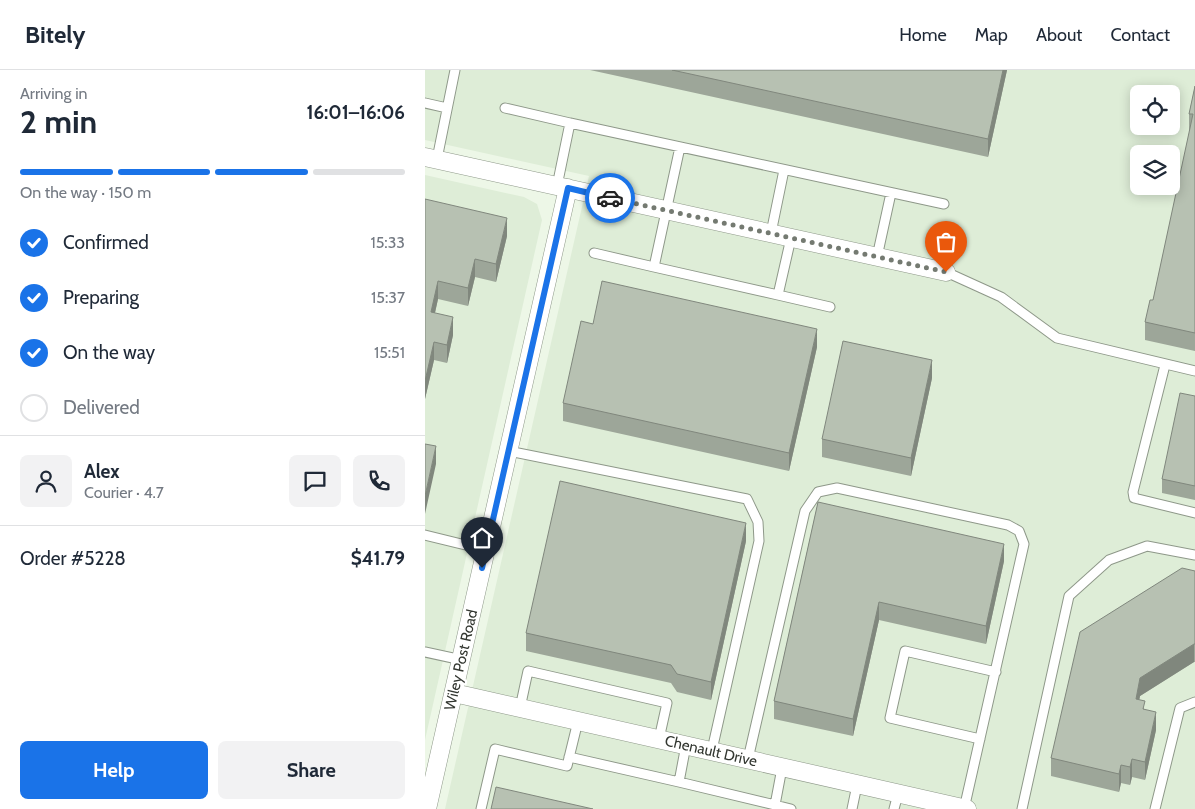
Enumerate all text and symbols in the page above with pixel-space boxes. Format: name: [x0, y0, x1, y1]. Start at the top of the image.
text: Bitely: [25, 20, 85, 49]
text: Home: [899, 24, 947, 46]
text: Map: [975, 24, 1008, 46]
text: About: [1036, 24, 1082, 46]
text: Contact: [1110, 24, 1170, 46]
text: Arriving in: [20, 84, 87, 103]
map controls: [1130, 85, 1180, 195]
button: locate: [1130, 85, 1180, 135]
text: 16:01–16:06: [306, 101, 405, 124]
text: 2 min: [20, 102, 97, 141]
button: layers: [1130, 145, 1180, 195]
courier: [585, 173, 635, 223]
text: On the way · 150 m: [20, 183, 151, 202]
icon: car: [596, 184, 624, 212]
pin: [925, 221, 967, 272]
icon: bag: [932, 228, 960, 256]
icon: check: [20, 229, 48, 257]
text: Confirmed: [63, 231, 149, 254]
text: 15:33: [370, 233, 405, 252]
icon: check: [20, 284, 48, 312]
text: Preparing: [63, 286, 139, 309]
text: 15:37: [371, 288, 405, 307]
icon: check: [20, 339, 48, 367]
text: On the way: [63, 341, 155, 364]
text: 15:51: [374, 343, 405, 362]
text: Delivered: [63, 396, 140, 419]
button: person: [20, 455, 72, 507]
button: chat: [289, 455, 341, 507]
button: phone: [353, 455, 405, 507]
text: Alex: [84, 460, 120, 483]
text: Courier · 4.7: [84, 483, 164, 502]
pin: [461, 517, 503, 568]
icon: home: [468, 524, 496, 552]
text: Order #5228: [20, 547, 126, 570]
text: $41.79: [351, 547, 405, 570]
street label: Wiley Post Road: [441, 608, 481, 712]
street label: Chenault Drive: [663, 732, 759, 770]
button: Help: [20, 741, 208, 799]
button: Share: [218, 741, 405, 799]

